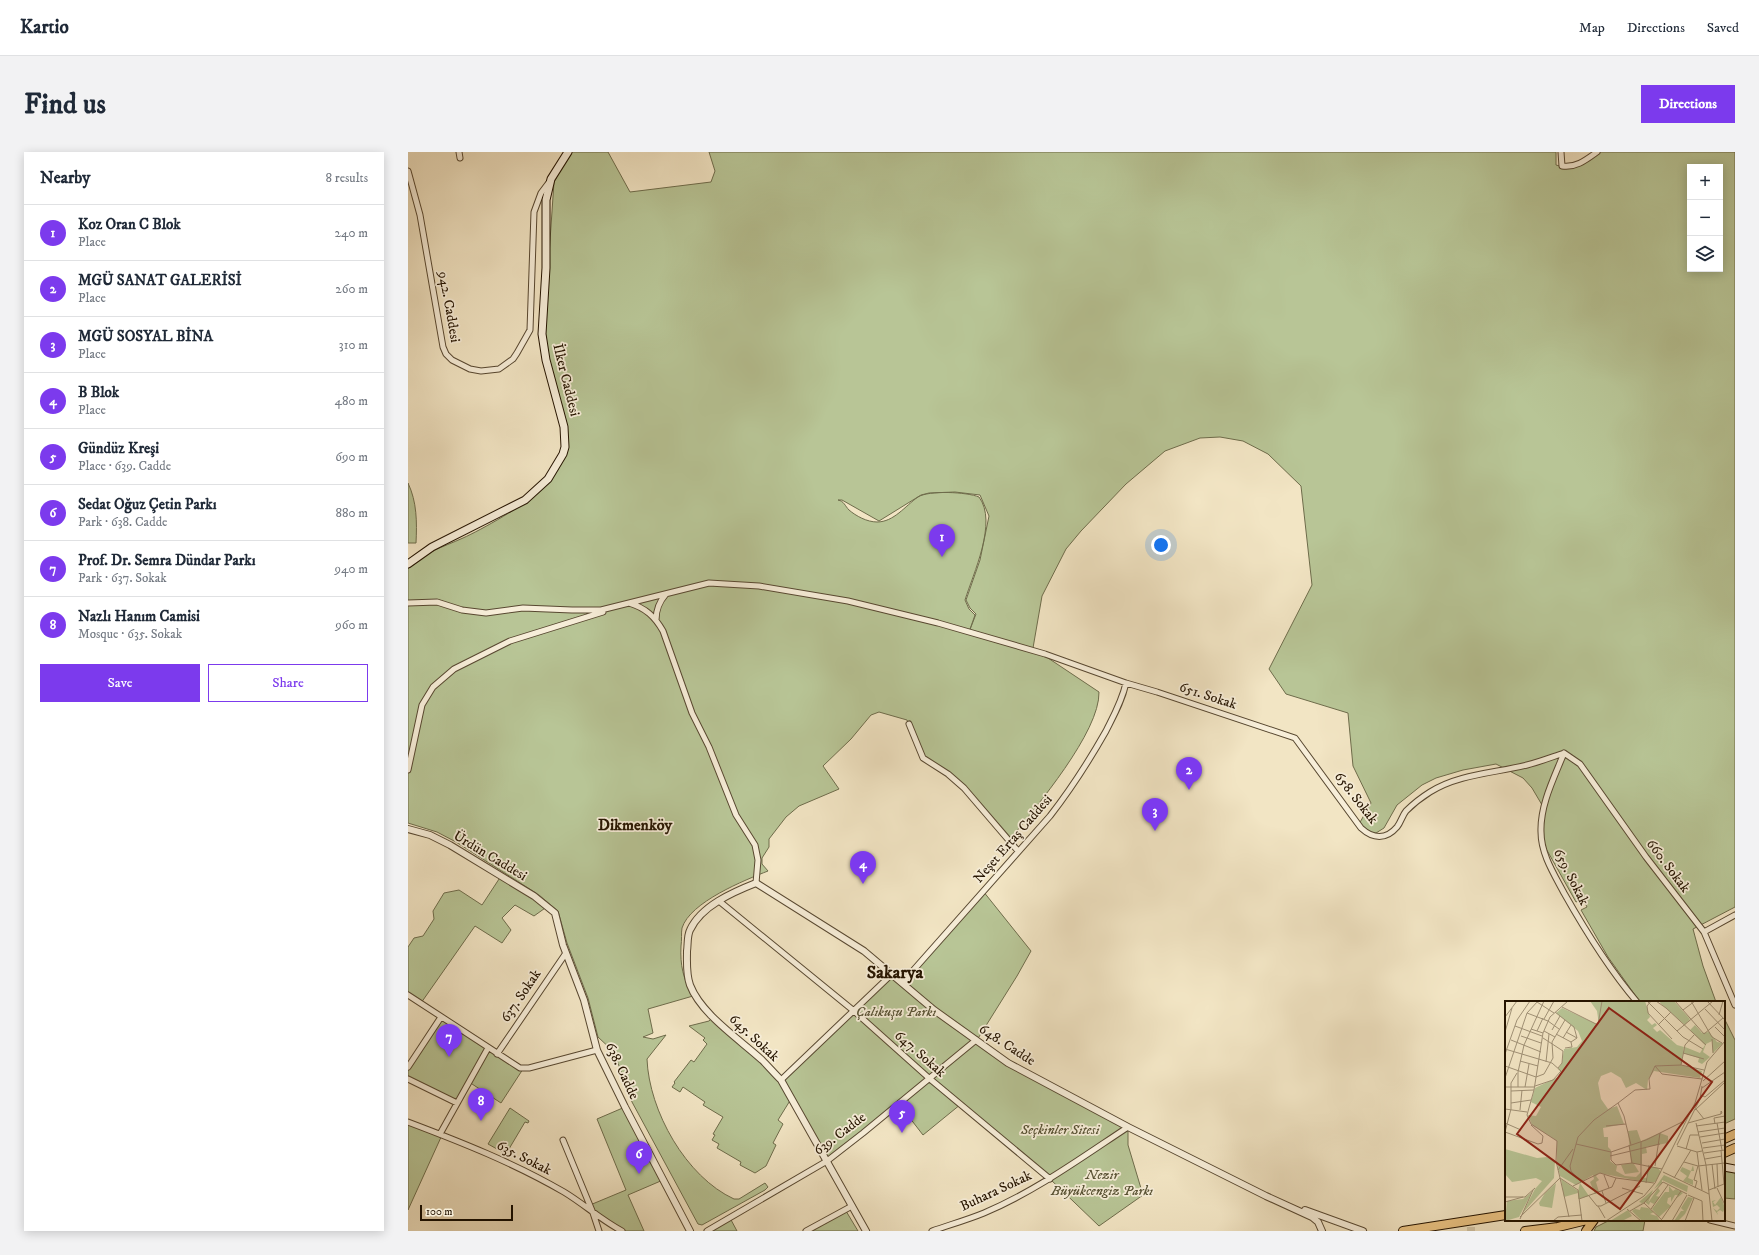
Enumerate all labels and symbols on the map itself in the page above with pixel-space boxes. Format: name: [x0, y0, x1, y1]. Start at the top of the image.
street label: 942. Caddesi: [434, 269, 464, 344]
street label: İlker Caddesi: [548, 342, 584, 419]
pin: 1: [929, 524, 955, 557]
your location: [1151, 535, 1171, 555]
street label: 651. Sokak: [1177, 678, 1239, 714]
pin: 2: [1176, 757, 1202, 790]
street label: 658. Sokak: [1330, 768, 1382, 828]
street label: Neşet Ertaş Caddesi: [970, 791, 1057, 887]
pin: 3: [1142, 798, 1168, 831]
district label: Dikmenköy: [598, 815, 672, 835]
street label: Ürdün Caddesi: [450, 827, 531, 885]
street label: 660. Sokak: [1642, 836, 1694, 896]
street label: 659. Sokak: [1549, 846, 1593, 909]
pin: 4: [850, 851, 876, 884]
district label: Sakarya: [867, 962, 924, 984]
street label: 637. Sokak: [497, 966, 545, 1026]
inset map: [1505, 1001, 1725, 1221]
park label: Çalıkuşu Parkı: [856, 1003, 936, 1021]
street label: 645. Sokak: [725, 1010, 783, 1066]
street label: 648. Cadde: [975, 1020, 1039, 1070]
pin: 7: [436, 1024, 462, 1057]
street label: 647. Sokak: [891, 1027, 950, 1081]
street label: 638. Cadde: [601, 1040, 643, 1103]
pin: 8: [468, 1088, 494, 1121]
pin: 5: [889, 1100, 915, 1133]
street label: 639. Cadde: [810, 1108, 870, 1159]
park label: Seçkinler Sitesi: [1020, 1121, 1101, 1139]
street label: 635. Sokak: [493, 1137, 555, 1180]
pin: 6: [626, 1141, 652, 1174]
park label: Nezir Büyükcengiz Parkı: [1050, 1166, 1153, 1200]
street label: Buhara Sokak: [957, 1167, 1035, 1215]
scale bar: [420, 1203, 513, 1222]

